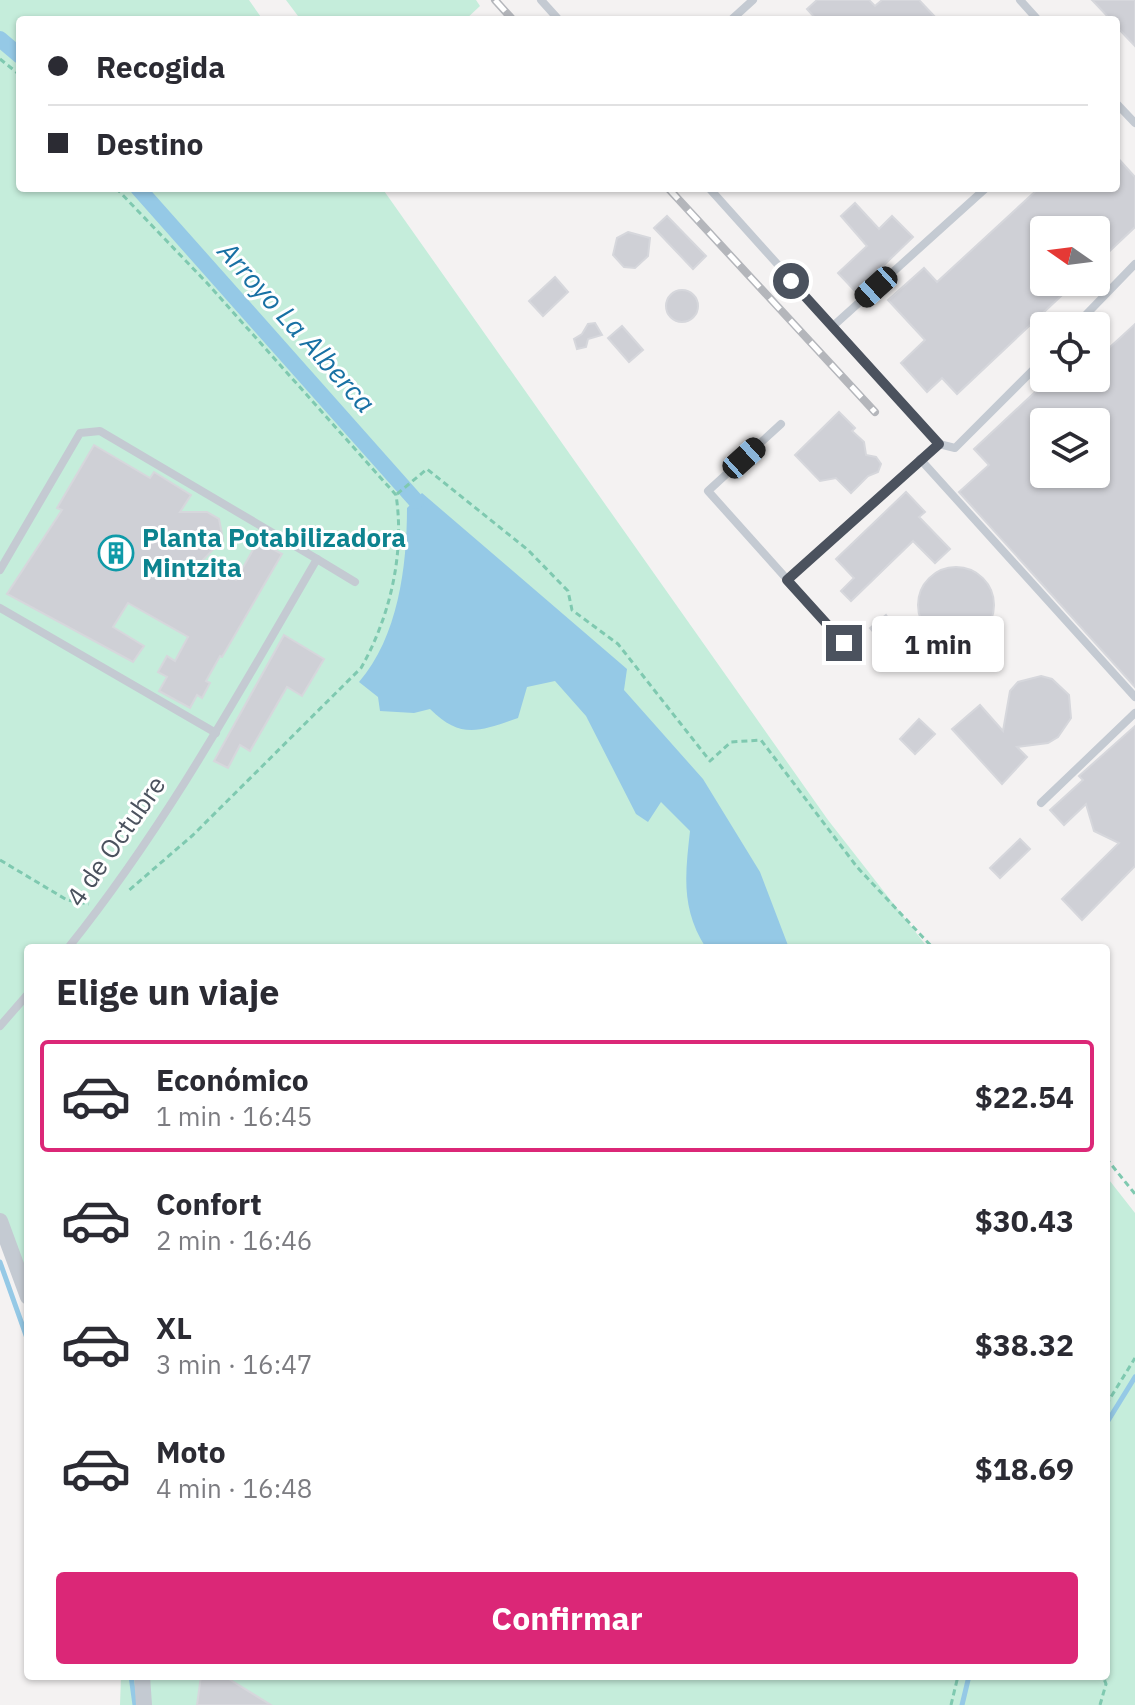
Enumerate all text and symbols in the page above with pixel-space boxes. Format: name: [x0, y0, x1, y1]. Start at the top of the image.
text: Recogida: [96, 47, 225, 86]
text: Destino: [96, 124, 204, 163]
north arrow: [1030, 216, 1110, 296]
map controls: [1030, 216, 1110, 488]
water label: Arroyo La Alberca: [210, 232, 384, 420]
car: [850, 262, 902, 312]
route start: [773, 263, 809, 299]
button: locate: [1030, 312, 1110, 392]
button: layers: [1030, 408, 1110, 488]
car: [718, 433, 770, 483]
place label: Planta Potabilizadora Mintzita: [142, 520, 406, 584]
building icon: Planta Potabilizadora Mintzita: [97, 534, 135, 572]
callout: 1 min: [872, 615, 1004, 671]
route end: [826, 625, 862, 661]
text: 1 min: [904, 627, 972, 661]
street label: 4 de Octubre: [58, 769, 173, 912]
text: Elige un viaje: [56, 968, 280, 1015]
icon: car: [60, 1060, 132, 1132]
text: Económico: [156, 1060, 309, 1099]
text: $22.54: [975, 1077, 1074, 1116]
text: 1 min · 16:45: [156, 1099, 312, 1133]
icon: car: [60, 1184, 132, 1256]
text: Confort: [156, 1184, 262, 1223]
text: $30.43: [975, 1201, 1074, 1240]
text: 2 min · 16:46: [156, 1223, 312, 1257]
icon: car: [60, 1308, 132, 1380]
text: XL: [156, 1308, 192, 1347]
text: $38.32: [975, 1325, 1074, 1364]
text: 3 min · 16:47: [156, 1347, 312, 1381]
icon: car: [60, 1432, 132, 1504]
text: Moto: [156, 1432, 226, 1471]
text: $18.69: [975, 1449, 1074, 1488]
text: 4 min · 16:48: [156, 1471, 312, 1505]
button: Confirmar: [56, 1572, 1078, 1664]

